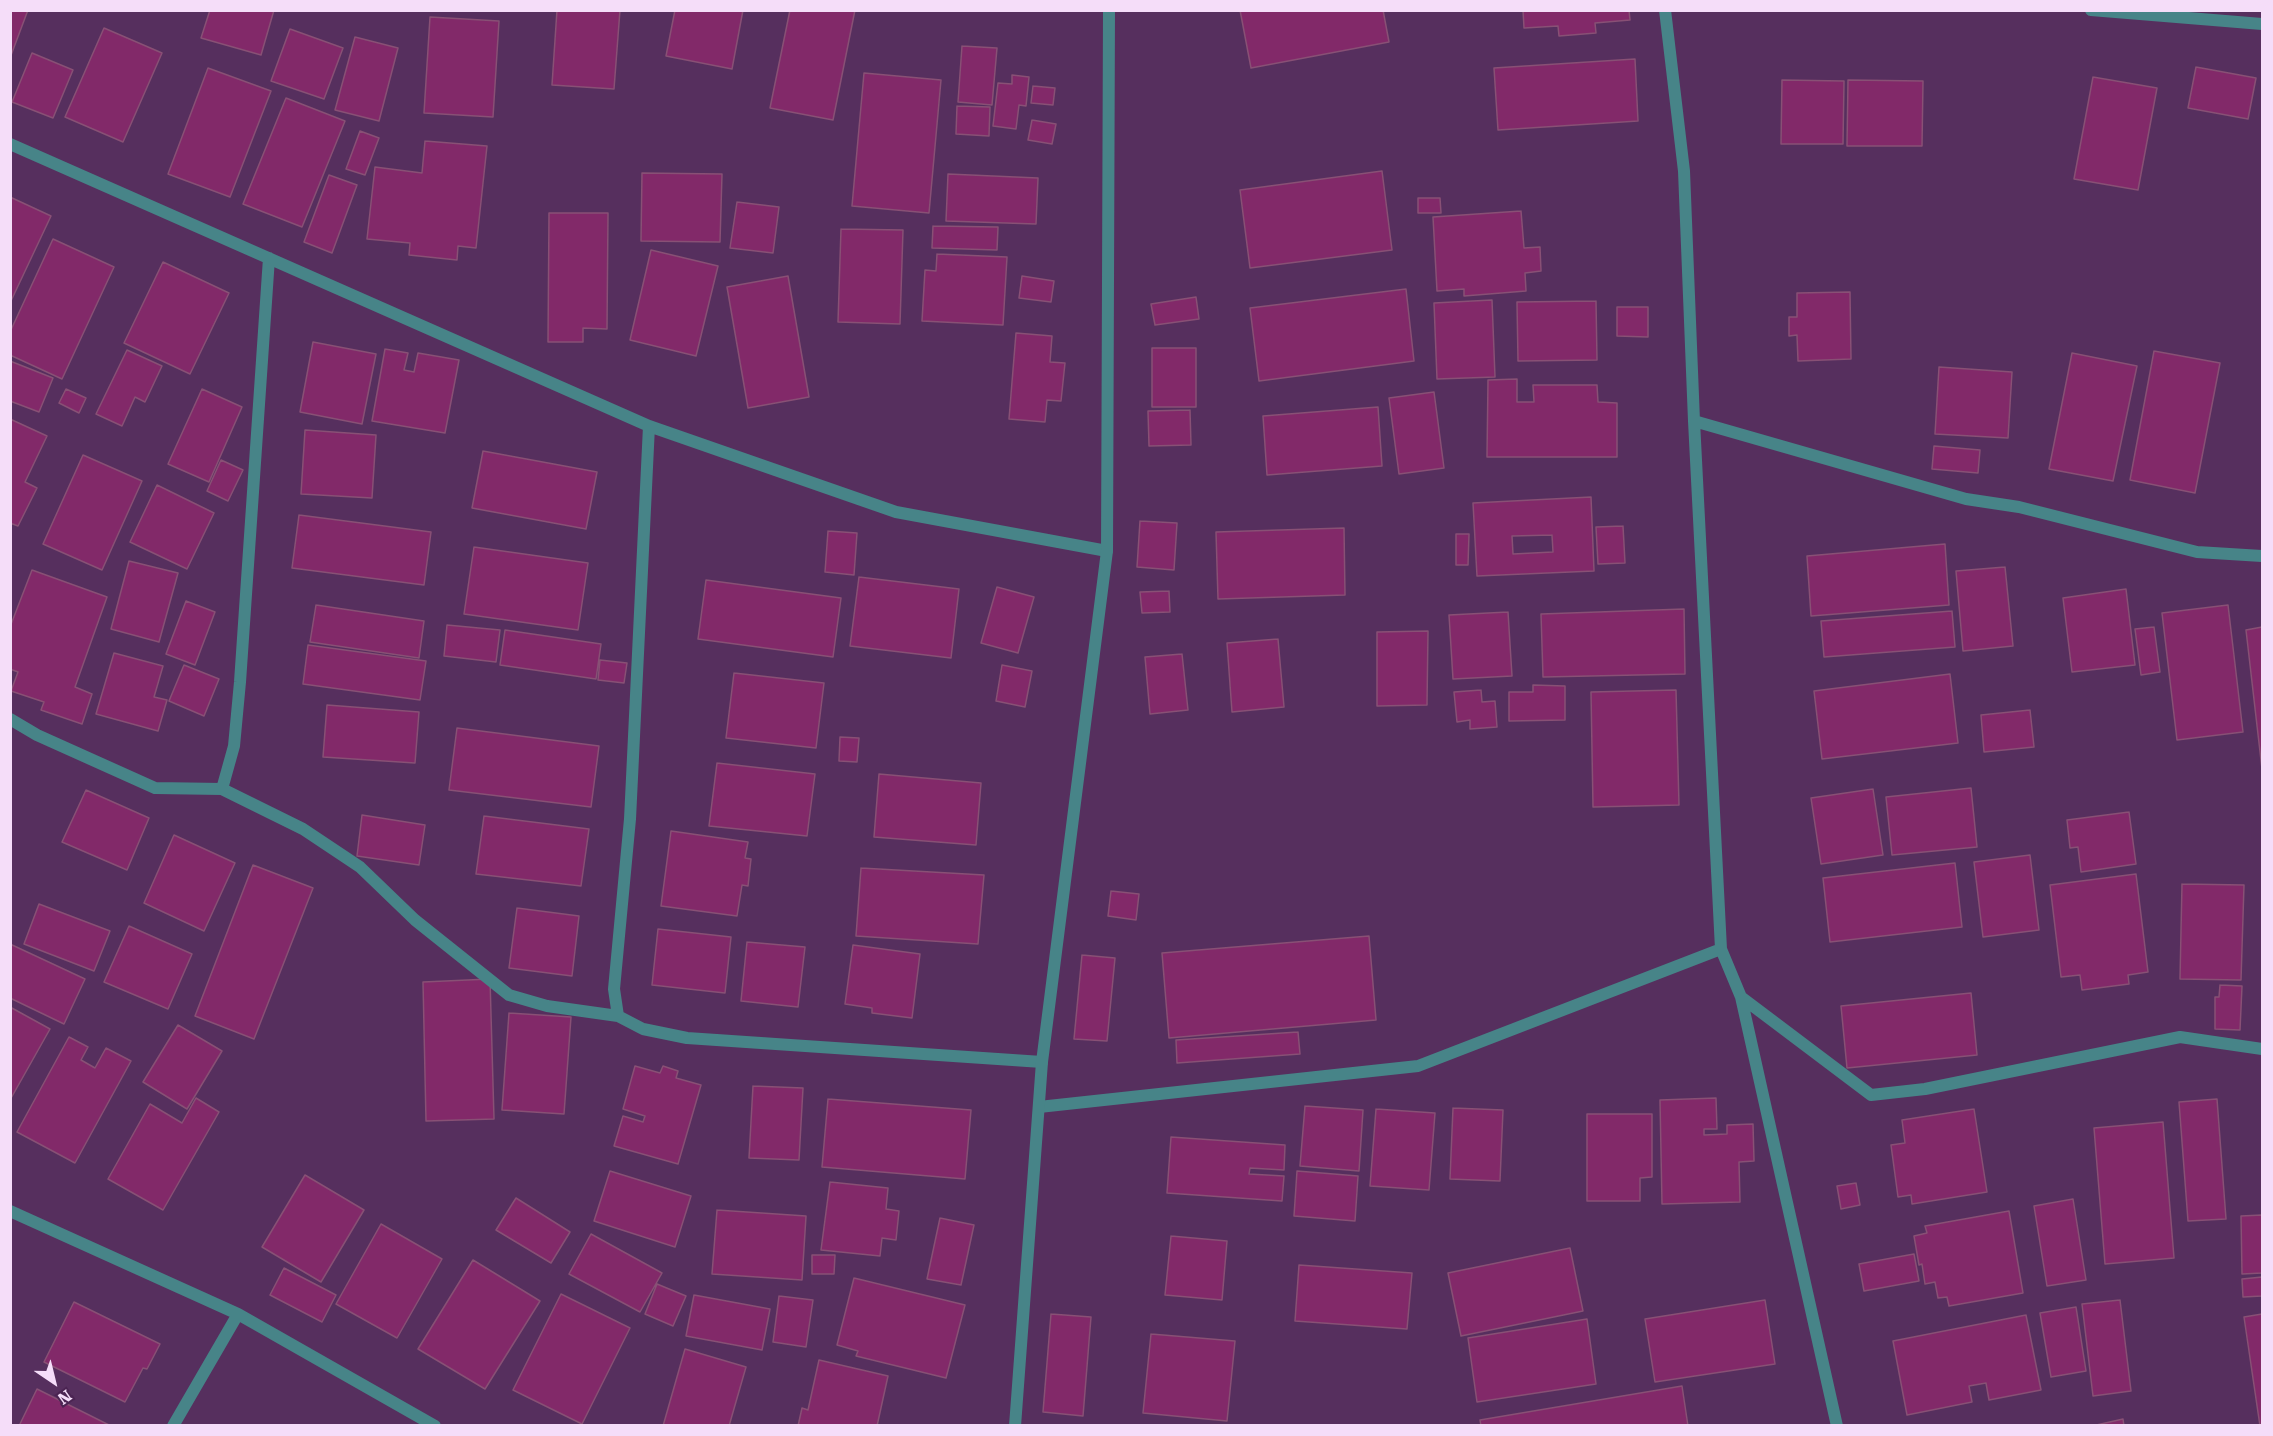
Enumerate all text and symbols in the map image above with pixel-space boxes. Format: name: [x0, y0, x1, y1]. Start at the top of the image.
north arrow: [24, 1352, 84, 1412]
text: N: [54, 1386, 75, 1408]

